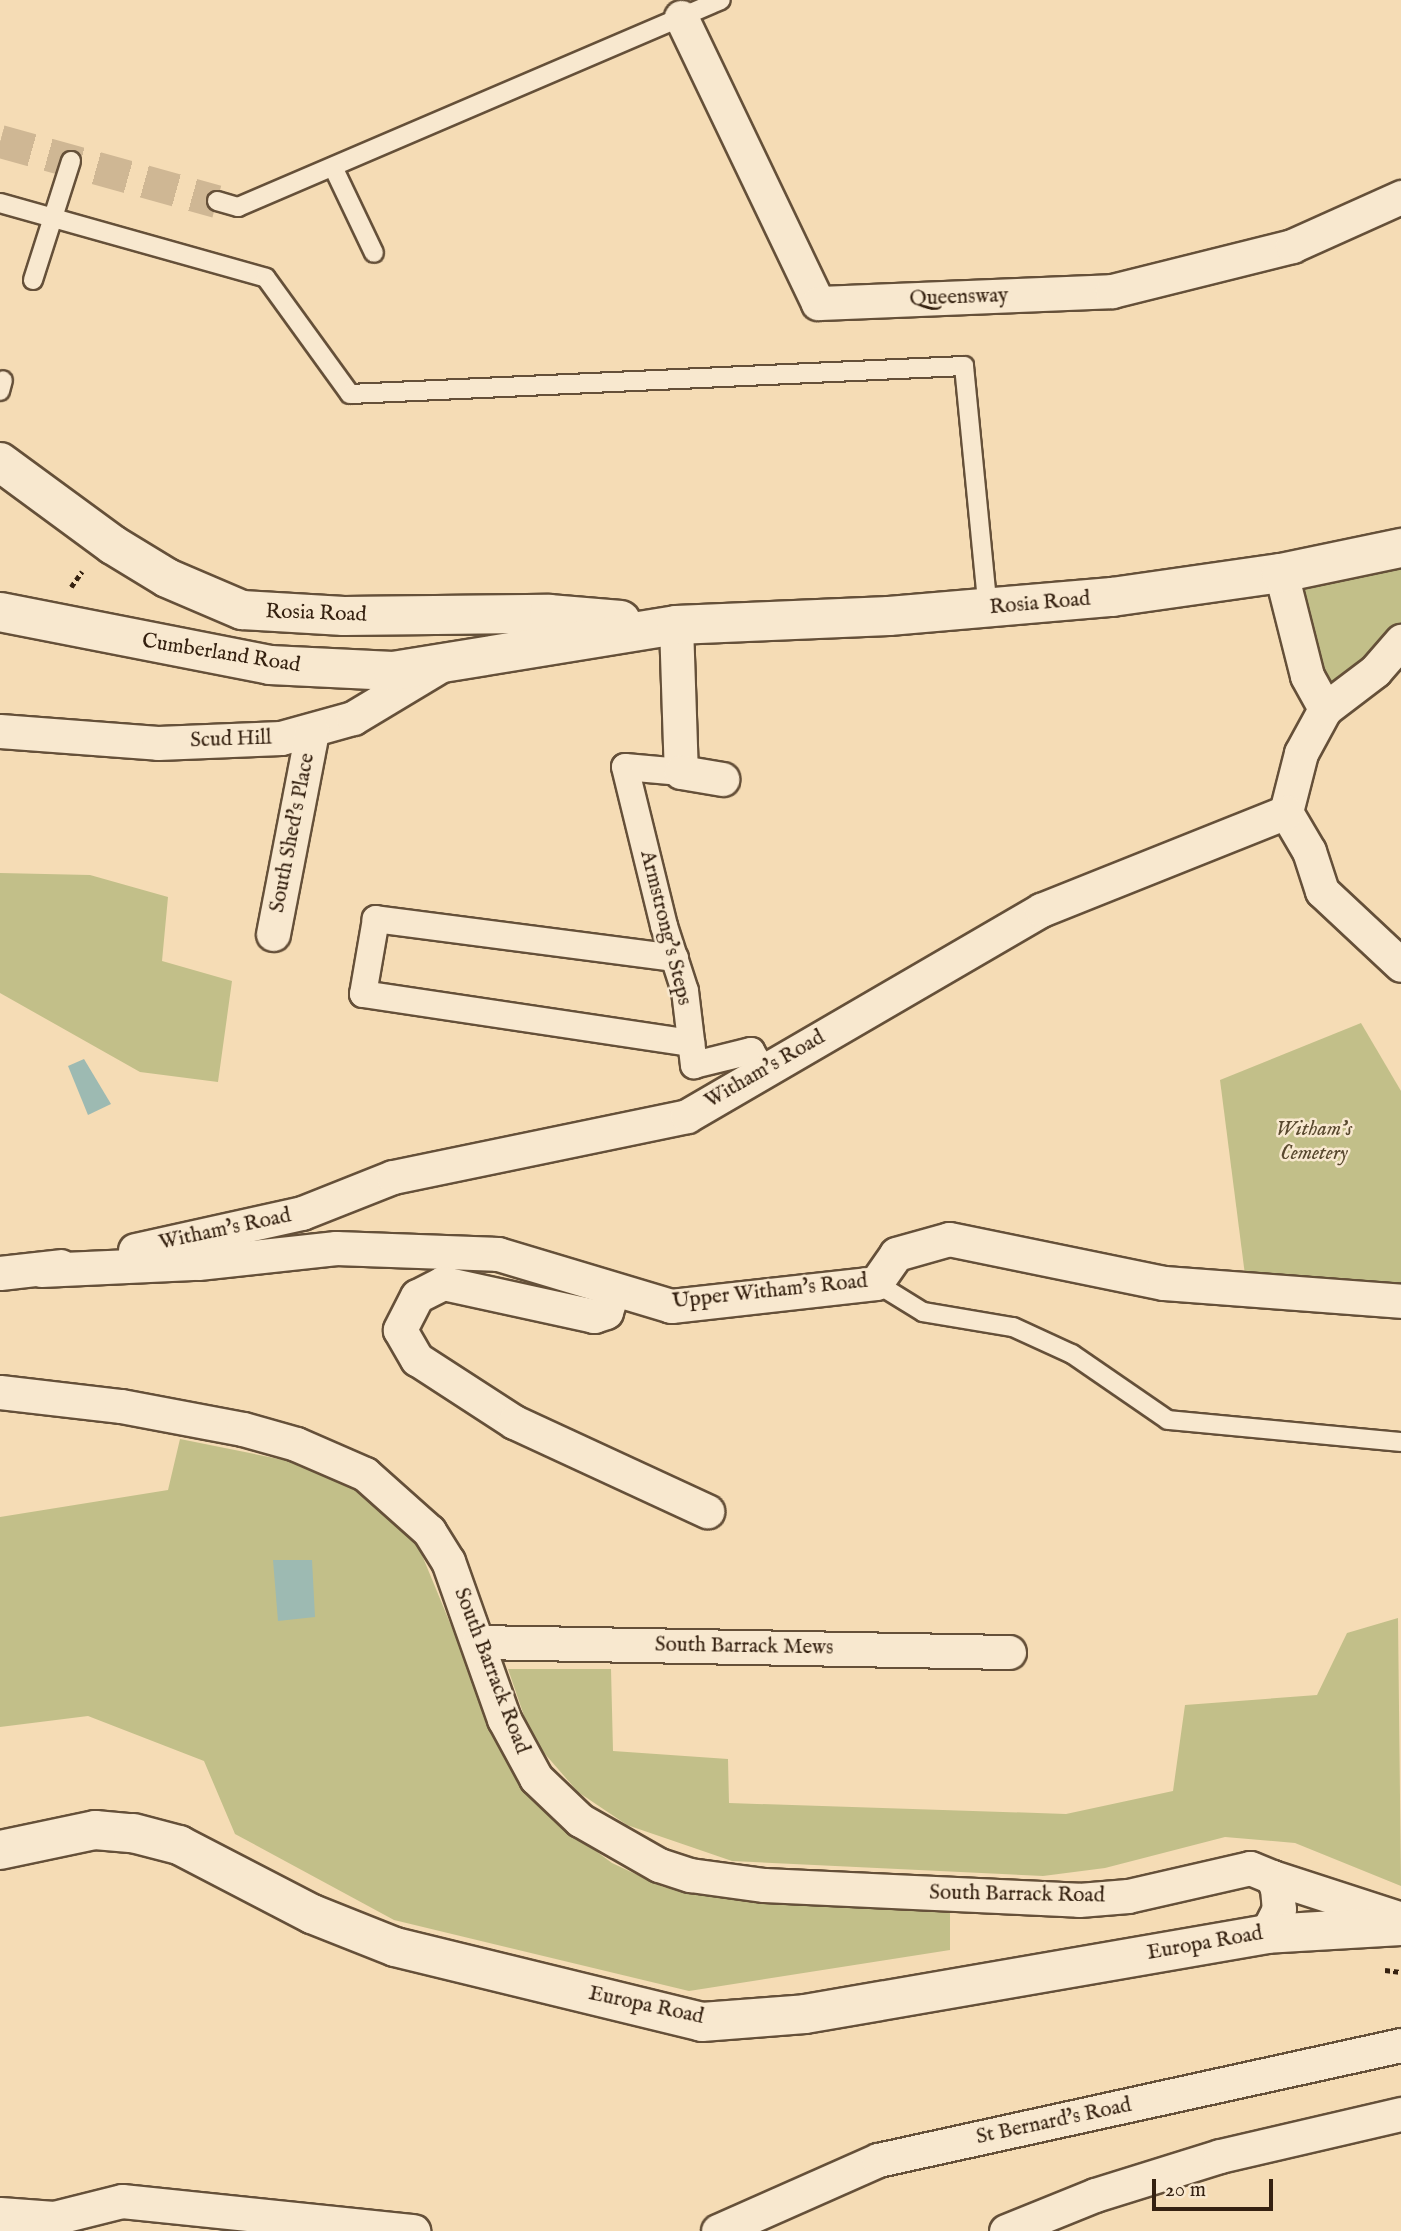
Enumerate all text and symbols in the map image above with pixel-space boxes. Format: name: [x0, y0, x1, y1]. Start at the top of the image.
street label: Queensway: [909, 284, 1009, 312]
street label: Rosia Road: [988, 587, 1092, 621]
street label: Rosia Road: [265, 600, 367, 628]
street label: Cumberland Road: [140, 629, 302, 679]
street label: Scud Hill: [190, 726, 272, 754]
street label: South Shed's Place: [265, 751, 321, 915]
street label: Armstrong's Steps: [634, 848, 696, 1008]
street label: Witham's Road: [701, 1026, 829, 1114]
park label: Witham's Cemetery: [1276, 1117, 1352, 1167]
street label: Witham's Road: [157, 1204, 293, 1256]
street label: Upper Witham's Road: [671, 1269, 869, 1315]
street label: South Barrack Road: [448, 1585, 534, 1757]
street label: South Barrack Mews: [655, 1633, 833, 1661]
street label: South Barrack Road: [929, 1881, 1105, 1909]
street label: Europa Road: [1145, 1921, 1265, 1967]
street label: Europa Road: [586, 1982, 706, 2030]
street label: St Bernard's Road: [974, 2093, 1134, 2151]
scale bar: [1156, 2164, 1277, 2208]
text: 20 m: [1165, 2177, 1206, 2204]

